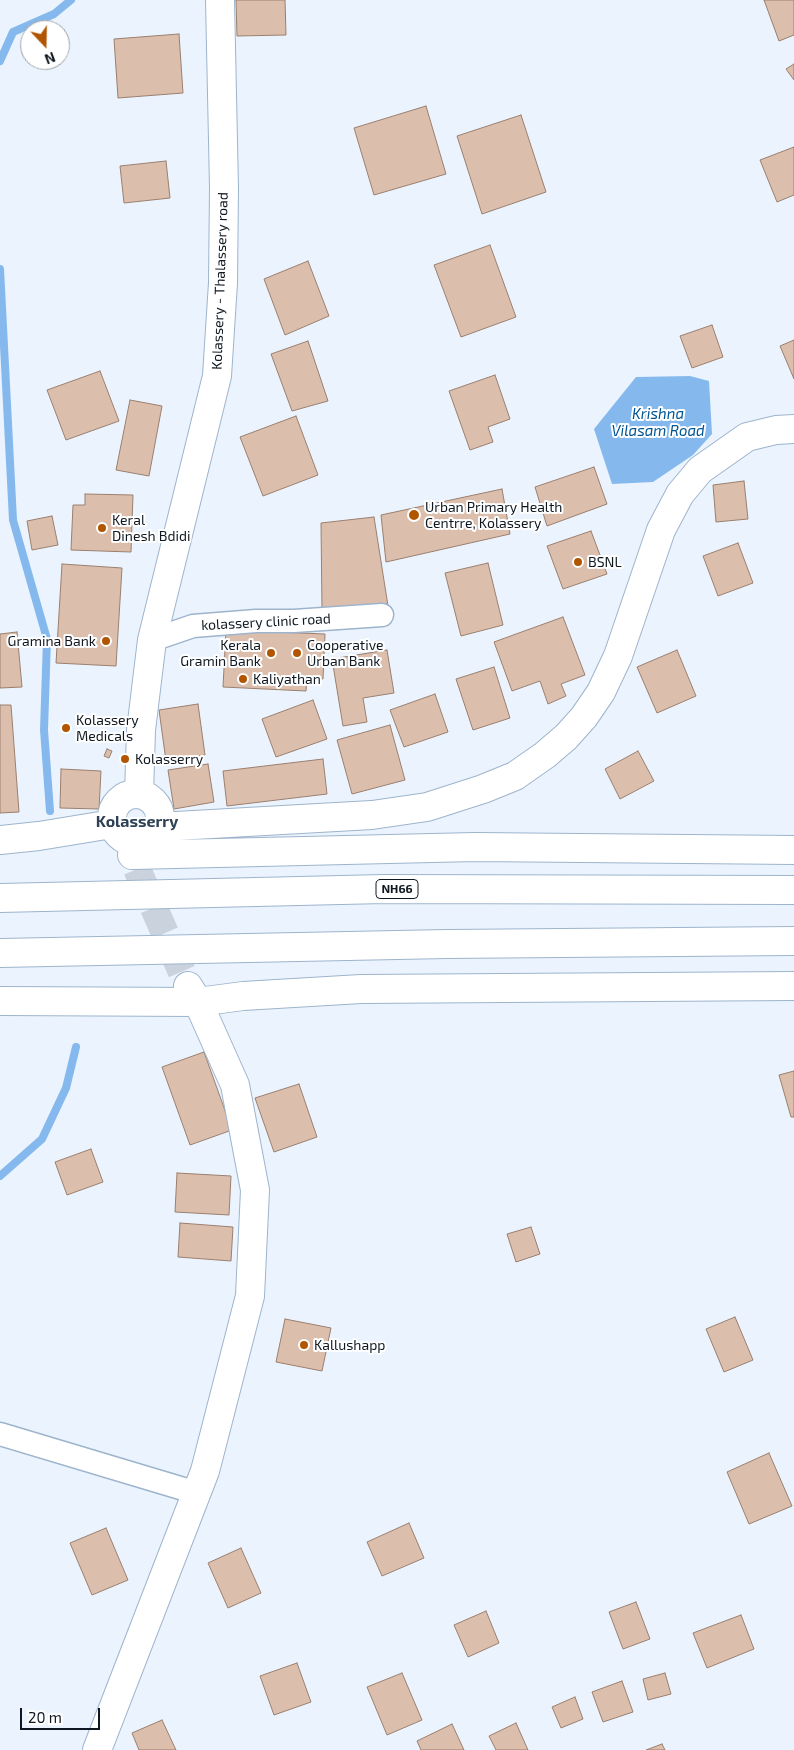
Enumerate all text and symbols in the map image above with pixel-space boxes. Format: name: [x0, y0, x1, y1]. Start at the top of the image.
north arrow: [20, 20, 70, 70]
text: N: [42, 49, 58, 68]
street label: Kolassery - Thalassery road: [208, 192, 232, 370]
water label: Krishna Vilasam Road: [611, 405, 705, 440]
place label: Urban Primary Health Centrre, Kolassery: [425, 499, 562, 532]
marker: Urban Primary Health Centrre, Kolassery: [407, 508, 421, 522]
place label: Keral Dinesh Bdidi: [112, 512, 190, 544]
marker: Keral Dinesh Bdidi: [96, 522, 108, 534]
place label: BSNL: [588, 554, 622, 570]
marker: BSNL: [572, 556, 584, 568]
street label: kolassery clinic road: [201, 610, 331, 634]
place label: Gramina Bank: [8, 633, 96, 649]
marker: Gramina Bank: [100, 635, 112, 647]
place label: Kerala Gramin Bank: [180, 637, 261, 670]
place label: Cooperative Urban Bank: [307, 637, 383, 670]
marker: Kerala Gramin Bank: [265, 647, 277, 659]
marker: Cooperative Urban Bank: [291, 647, 303, 659]
place label: Kaliyathan: [253, 671, 321, 687]
marker: Kaliyathan: [237, 673, 249, 685]
place label: Kolassery Medicals: [76, 712, 139, 744]
marker: Kolassery Medicals: [60, 722, 72, 734]
place label: Kolasserry: [135, 751, 203, 767]
marker: Kolasserry: [119, 753, 131, 765]
district label: Kolasserry: [96, 812, 178, 832]
road number: NH66: [376, 880, 418, 899]
place label: Kallushapp: [314, 1337, 385, 1353]
marker: Kallushapp: [298, 1339, 310, 1351]
scale bar: [22, 1698, 102, 1730]
text: 20 m: [28, 1708, 62, 1726]

